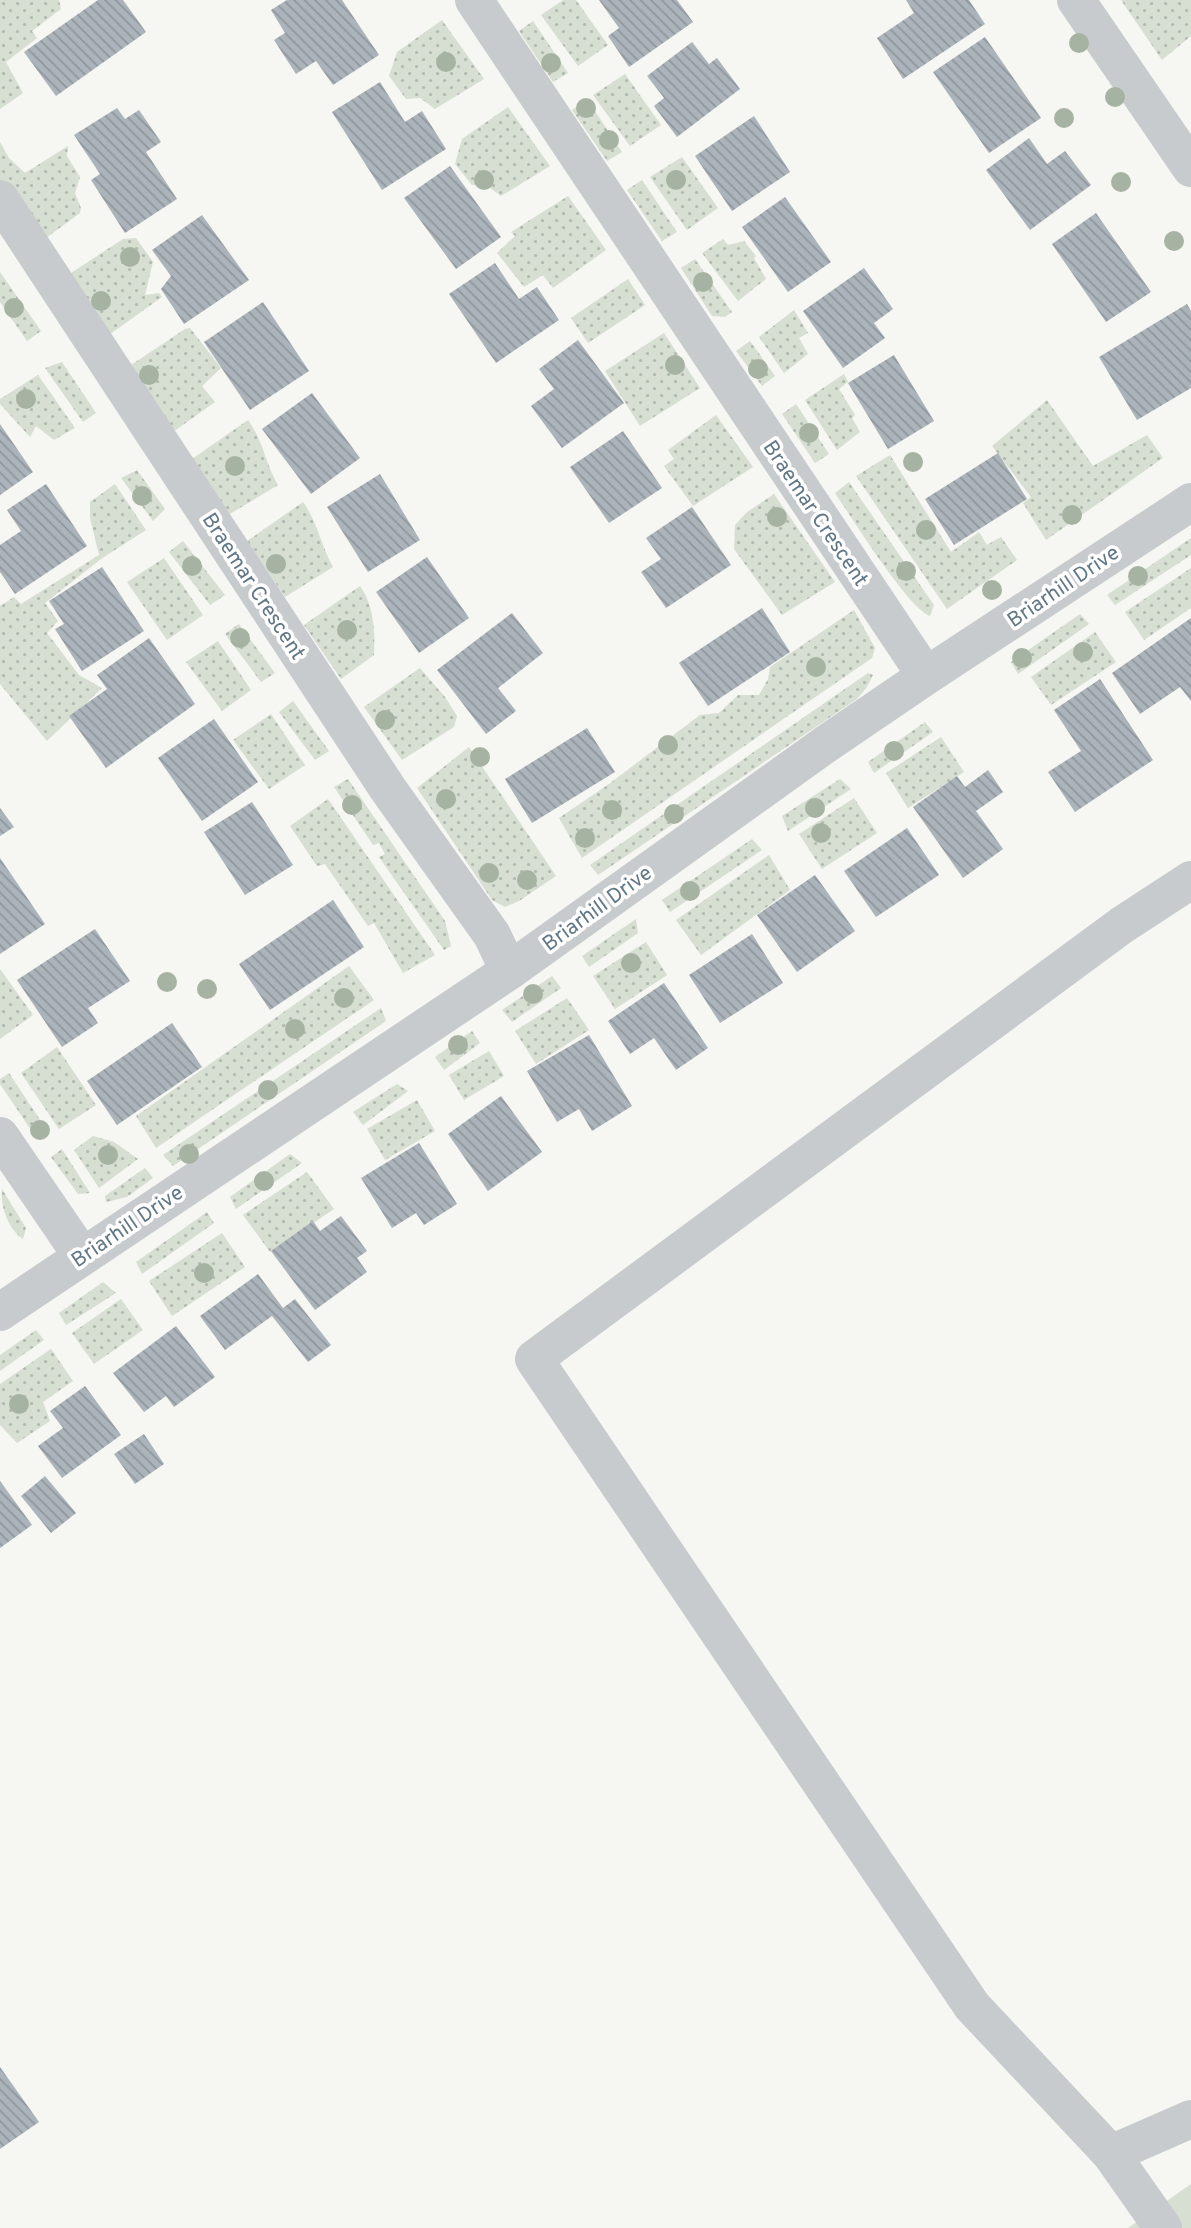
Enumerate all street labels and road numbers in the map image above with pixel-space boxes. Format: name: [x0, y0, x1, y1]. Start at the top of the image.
street label: Braemar Crescent: [756, 436, 874, 592]
street label: Braemar Crescent: [195, 508, 310, 666]
street label: Briarhill Drive: [1003, 540, 1125, 635]
street label: Briarhill Drive: [538, 860, 658, 958]
street label: Briarhill Drive: [67, 1180, 189, 1275]

